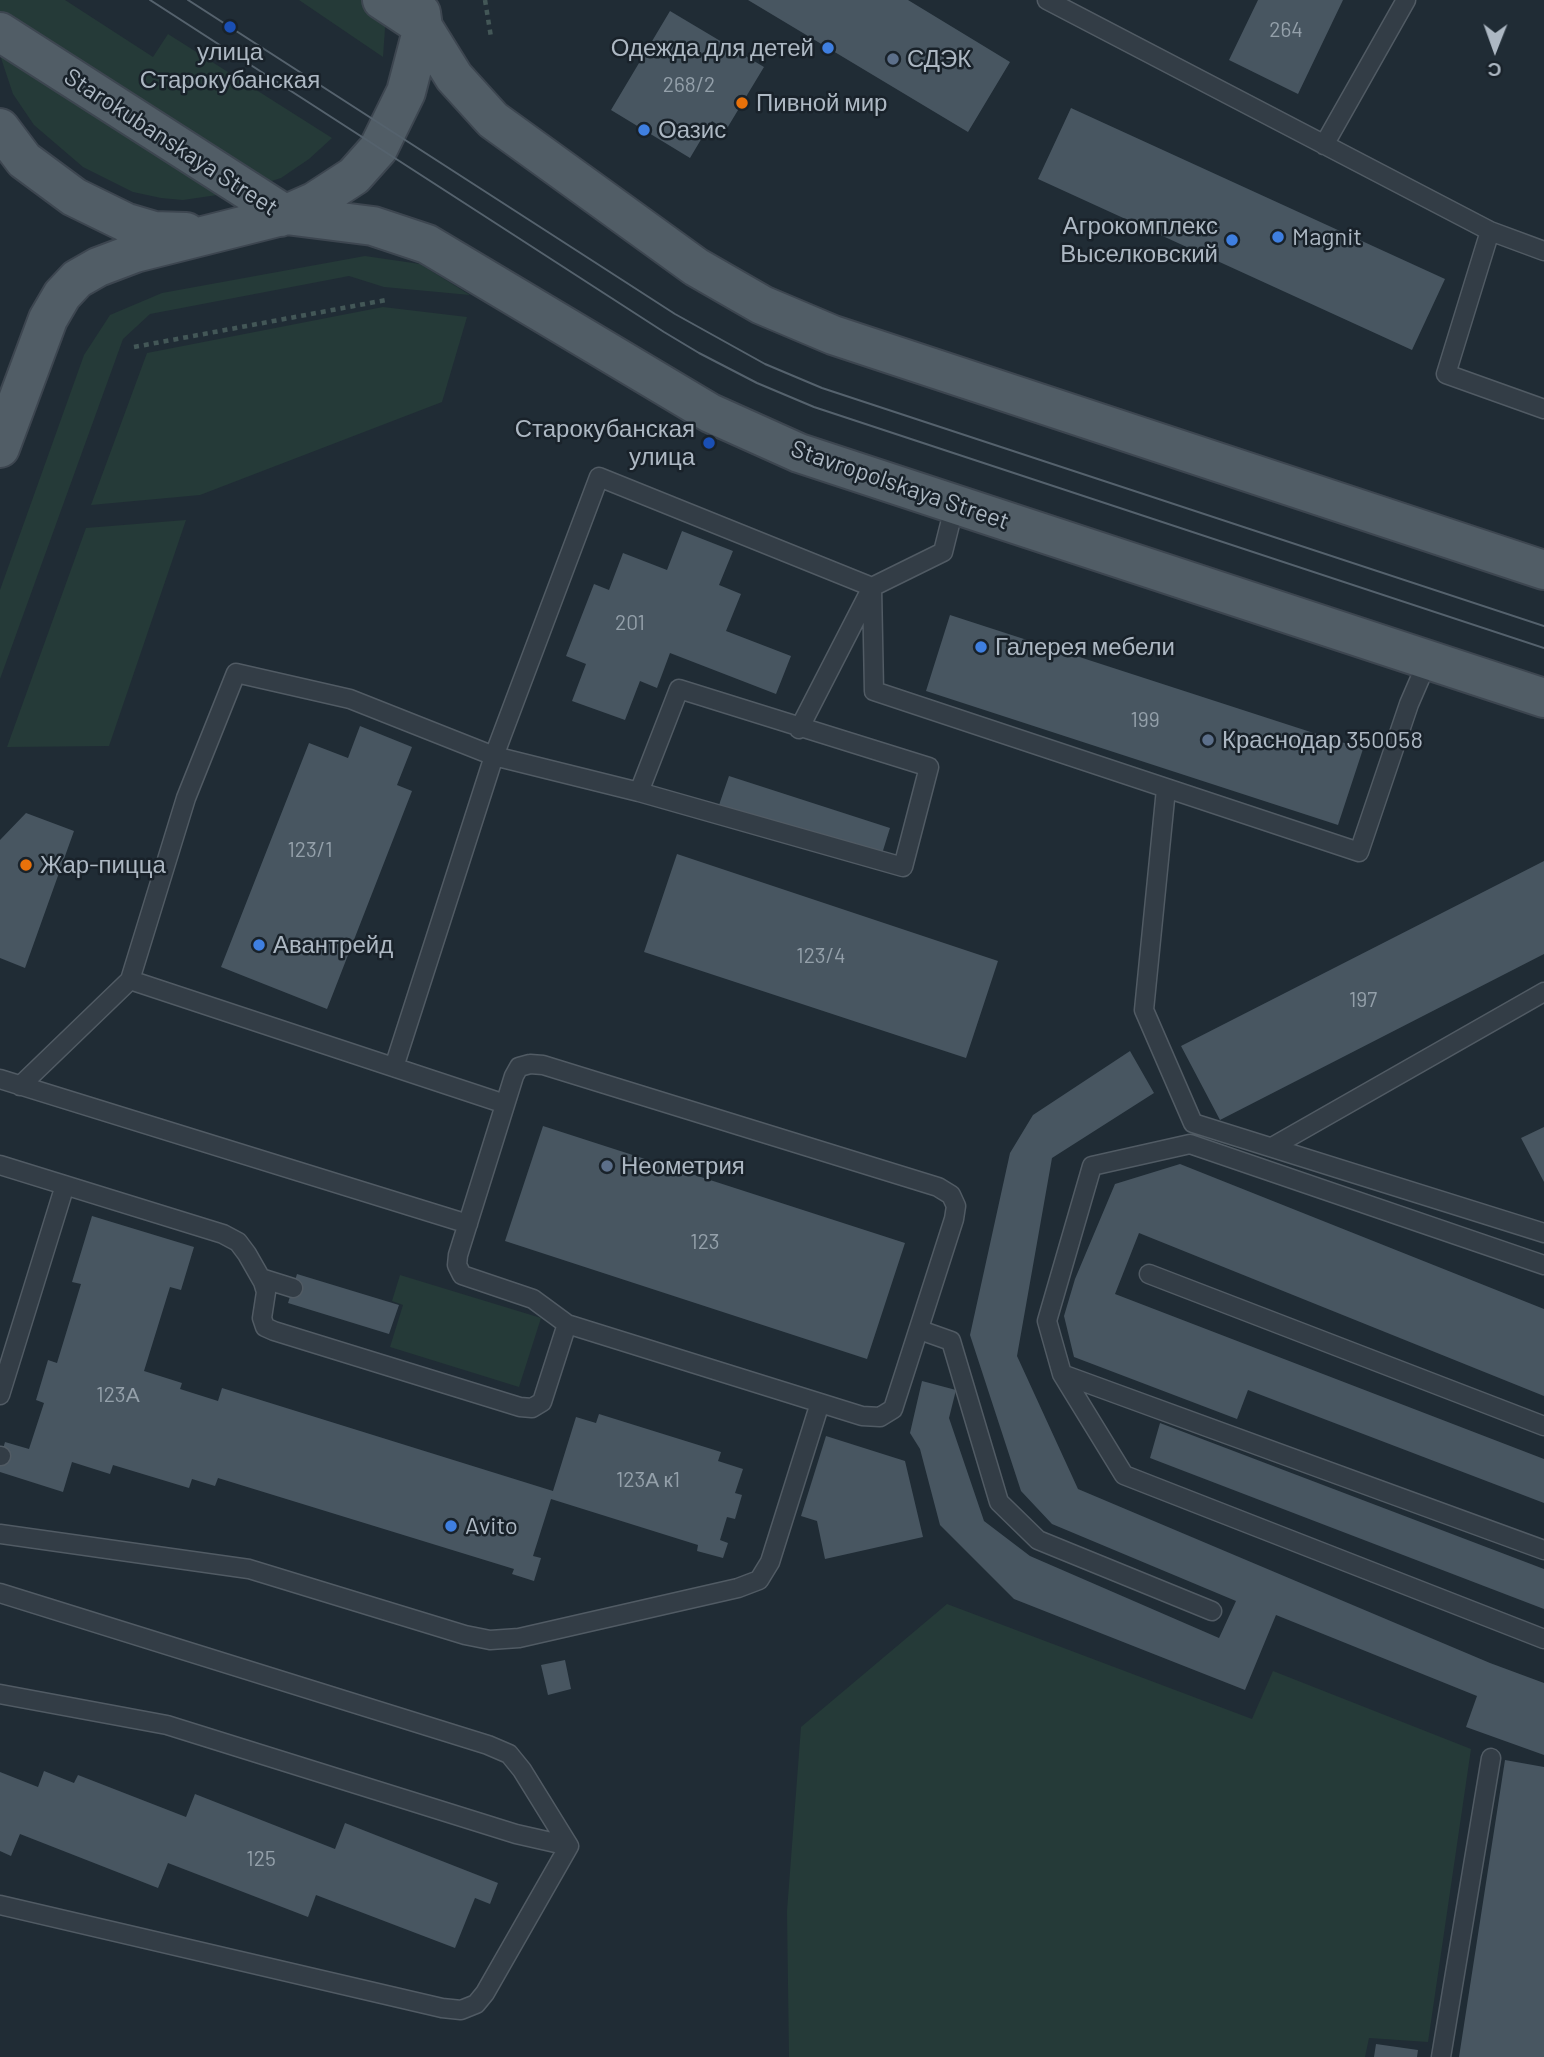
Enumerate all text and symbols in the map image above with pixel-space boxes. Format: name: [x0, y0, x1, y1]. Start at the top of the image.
north arrow: [1460, 14, 1530, 84]
house number: 264: [1269, 17, 1303, 43]
marker: улица Старокубанская: [222, 19, 238, 35]
place label: Одежда для детей: [611, 34, 814, 62]
place label: улица Старокубанская: [140, 38, 320, 94]
marker: Одежда для детей: [820, 40, 836, 56]
place label: СДЭК: [907, 45, 971, 73]
marker: СДЭК: [885, 51, 901, 67]
text: С: [1488, 59, 1502, 82]
street label: Starokubanskaya Street: [59, 62, 283, 222]
house number: 268/2: [663, 72, 715, 98]
place label: Пивной мир: [756, 89, 887, 117]
marker: Пивной мир: [734, 95, 750, 111]
place label: Оазис: [658, 116, 726, 144]
marker: Оазис: [636, 122, 652, 138]
place label: Агрокомплекс Выселковский: [1060, 212, 1218, 268]
place label: Magnit: [1292, 223, 1362, 251]
marker: Magnit: [1270, 229, 1286, 245]
marker: Агрокомплекс Выселковский: [1224, 232, 1240, 248]
place label: Старокубанская улица: [515, 415, 695, 471]
street label: Stavropolskaya Street: [787, 434, 1013, 536]
marker: Старокубанская улица: [701, 435, 717, 451]
house number: 201: [615, 610, 645, 636]
place label: Галерея мебели: [995, 633, 1175, 661]
marker: Галерея мебели: [973, 639, 989, 655]
house number: 199: [1130, 707, 1160, 733]
place label: Краснодар 350058: [1222, 726, 1423, 754]
marker: Краснодар 350058: [1200, 732, 1216, 748]
house number: 123/1: [287, 837, 333, 863]
place label: Жар-пицца: [40, 851, 166, 879]
marker: Жар-пицца: [18, 857, 34, 873]
place label: Авантрейд: [273, 931, 393, 959]
marker: Авантрейд: [251, 937, 267, 953]
house number: 123/4: [796, 943, 846, 969]
house number: 197: [1349, 987, 1377, 1013]
place label: Неометрия: [621, 1152, 745, 1180]
marker: Неометрия: [599, 1158, 615, 1174]
house number: 123: [690, 1229, 720, 1255]
house number: 123А: [96, 1382, 140, 1408]
house number: 123А к1: [616, 1467, 680, 1493]
place label: Avito: [465, 1512, 518, 1540]
marker: Avito: [443, 1518, 459, 1534]
house number: 125: [246, 1846, 276, 1872]

